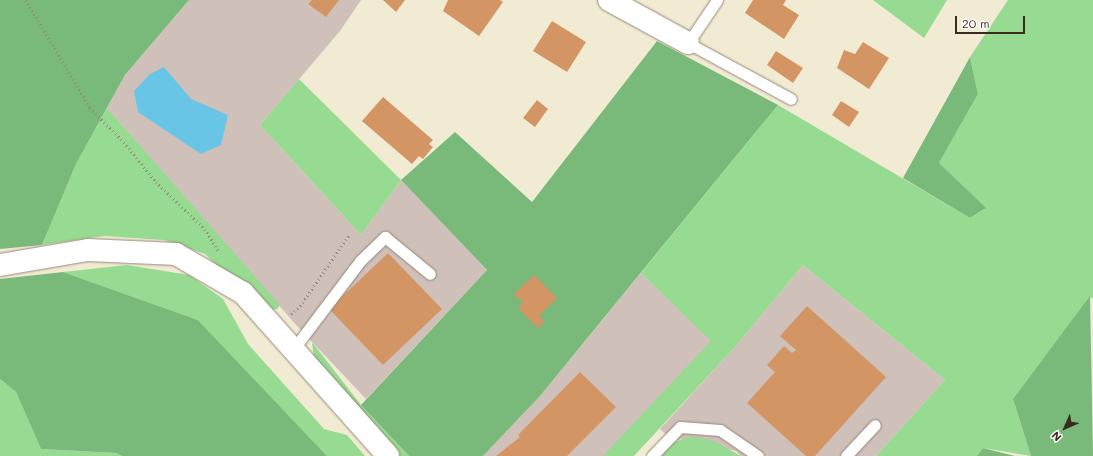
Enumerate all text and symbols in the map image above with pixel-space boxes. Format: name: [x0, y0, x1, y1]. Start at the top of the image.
scale bar: [957, 8, 1027, 34]
text: 20 m: [962, 15, 990, 31]
north arrow: [1045, 408, 1085, 448]
text: N: [1048, 429, 1064, 445]

